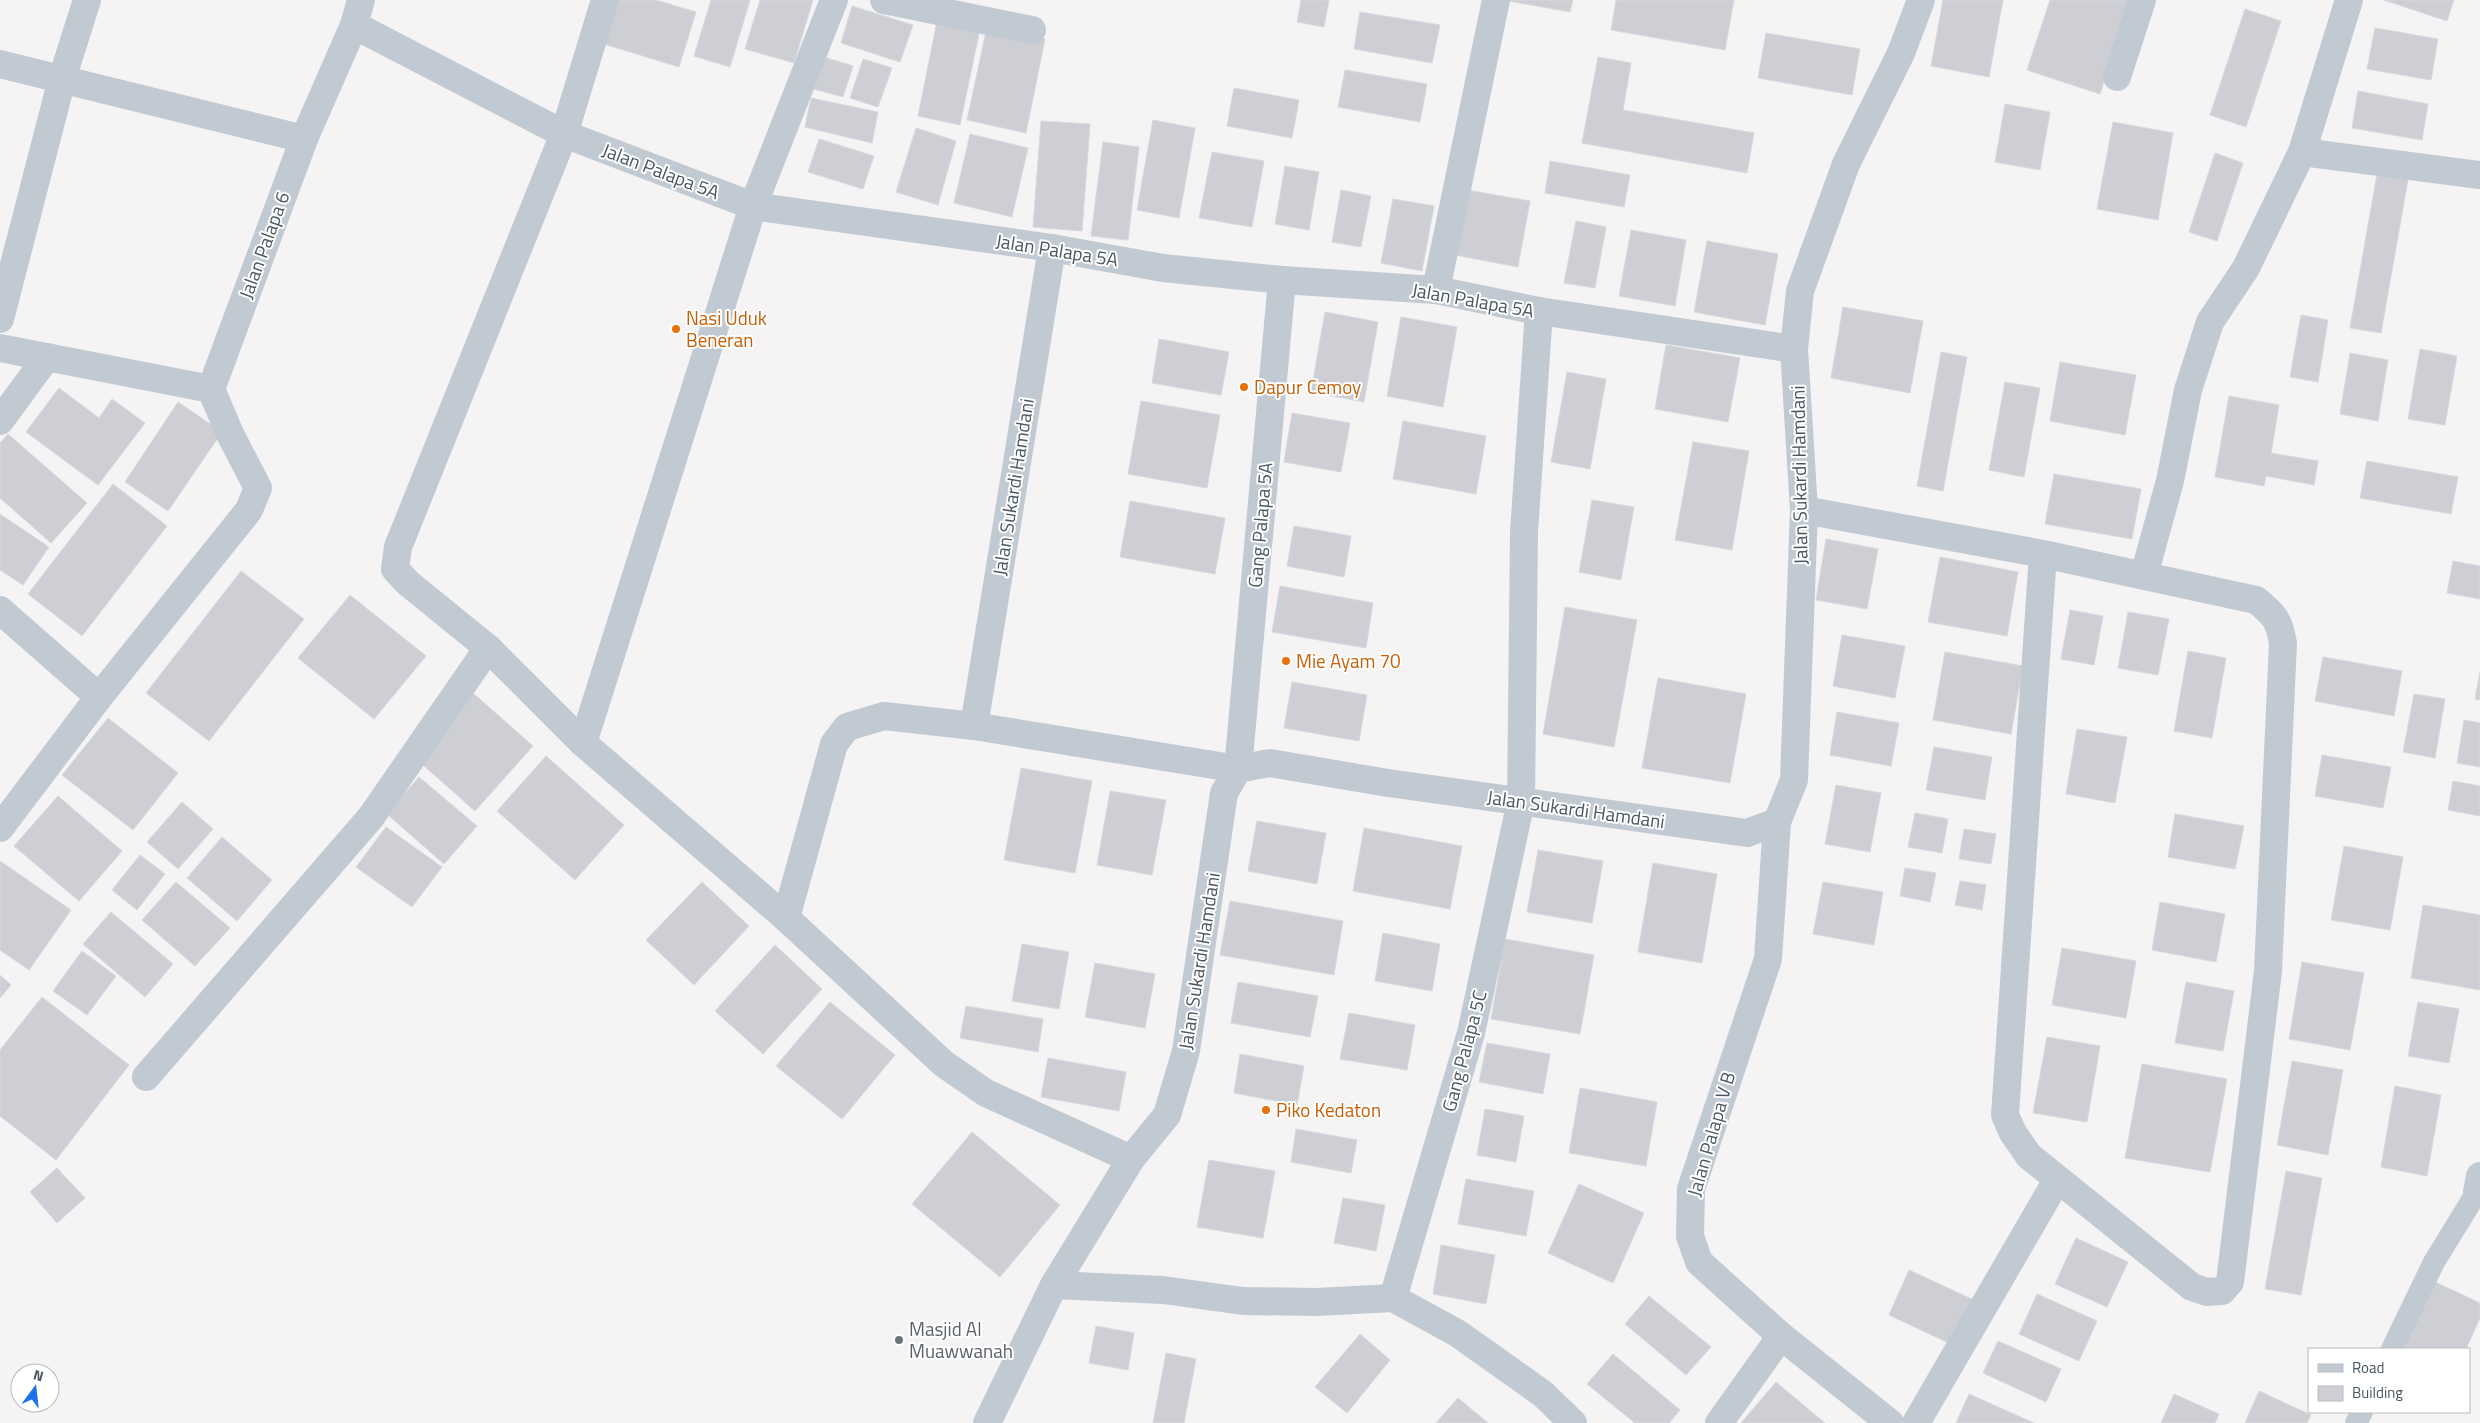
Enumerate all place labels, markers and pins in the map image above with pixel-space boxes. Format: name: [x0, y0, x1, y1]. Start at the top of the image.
place label: Nasi Uduk Beneran: [686, 303, 767, 354]
marker: Nasi Uduk Beneran: [670, 323, 682, 335]
place label: Dapur Cemoy: [1254, 372, 1361, 401]
marker: Dapur Cemoy: [1238, 381, 1250, 393]
place label: Mie Ayam 70: [1296, 646, 1401, 675]
marker: Mie Ayam 70: [1280, 655, 1292, 667]
place label: Piko Kedaton: [1276, 1095, 1381, 1124]
marker: Piko Kedaton: [1260, 1104, 1272, 1116]
place label: Masjid Al Muawwanah: [909, 1314, 1013, 1365]
marker: Masjid Al Muawwanah: [893, 1334, 905, 1346]

